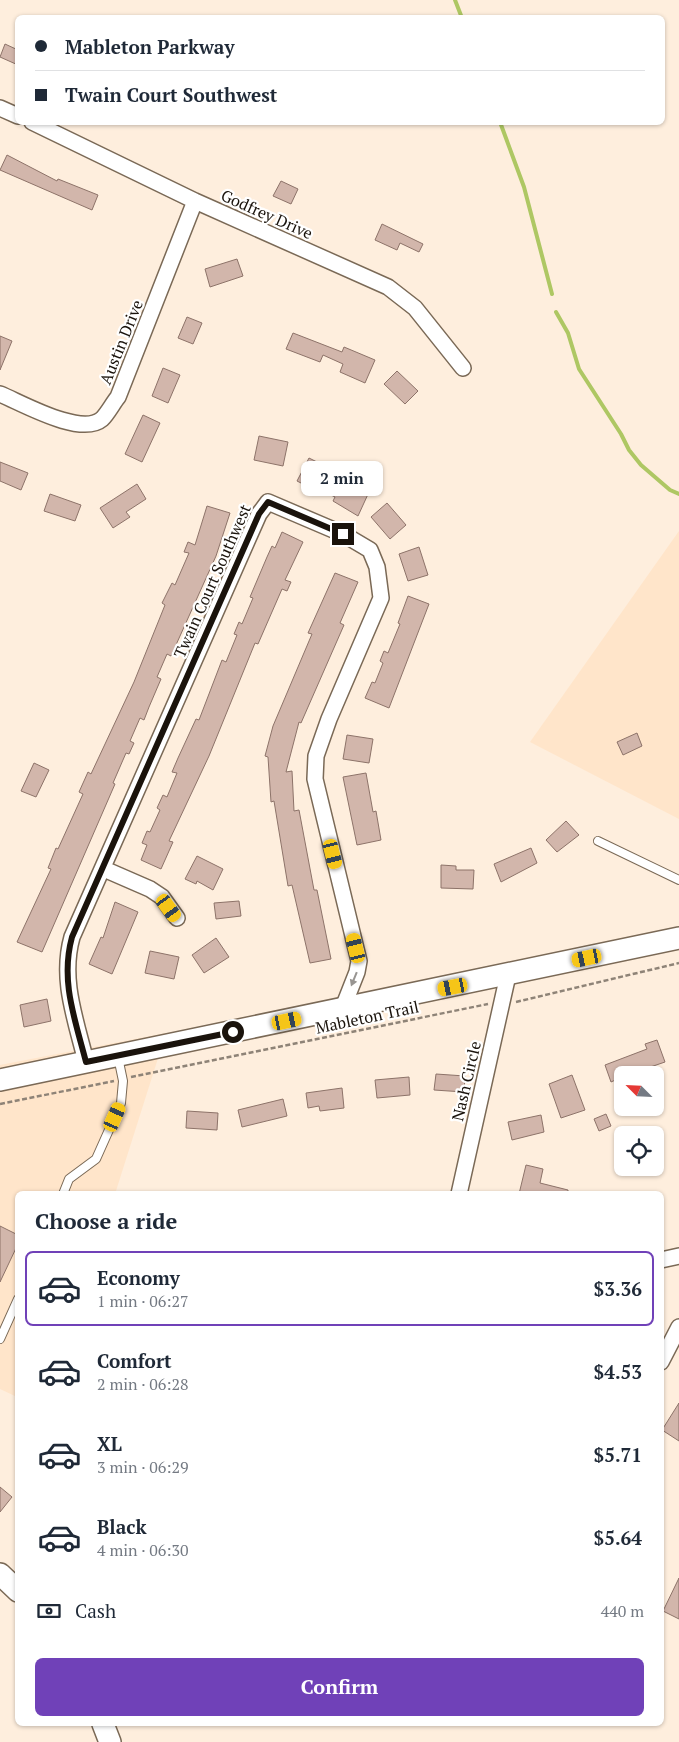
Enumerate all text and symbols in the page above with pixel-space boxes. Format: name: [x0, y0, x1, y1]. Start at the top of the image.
text: Mableton Parkway: [65, 34, 234, 59]
text: Twain Court Southwest: [65, 82, 277, 107]
street label: Godfrey Drive: [218, 184, 316, 244]
street label: Austin Drive: [94, 296, 148, 388]
callout: 2 min: [302, 462, 384, 496]
text: 2 min: [320, 467, 364, 489]
street label: Twain Court Southwest: [168, 501, 256, 661]
route end: [332, 523, 354, 545]
car: [322, 838, 343, 870]
car: [154, 891, 183, 925]
car: [345, 932, 366, 964]
car: [570, 948, 603, 968]
one-way arrow: [350, 972, 358, 986]
car: [436, 977, 469, 997]
street label: Mableton Trail: [313, 995, 421, 1039]
car: [270, 1011, 303, 1031]
route start: [222, 1021, 244, 1043]
street label: Nash Circle: [446, 1039, 486, 1123]
north arrow: [614, 1066, 664, 1116]
map controls: [614, 1066, 664, 1176]
car: [102, 1100, 127, 1134]
button: locate: [614, 1126, 664, 1176]
text: Choose a ride: [35, 1206, 177, 1235]
text: Economy: [97, 1265, 180, 1290]
icon: car: [37, 1266, 82, 1311]
text: $3.36: [593, 1276, 642, 1301]
text: 1 min · 06:27: [97, 1290, 189, 1312]
text: Comfort: [97, 1348, 172, 1373]
icon: car: [37, 1349, 82, 1394]
text: $4.53: [593, 1359, 642, 1384]
text: 2 min · 06:28: [97, 1373, 189, 1395]
text: XL: [97, 1431, 122, 1456]
icon: car: [37, 1432, 82, 1477]
text: $5.71: [593, 1442, 642, 1467]
text: 3 min · 06:29: [97, 1456, 189, 1478]
text: Black: [97, 1514, 147, 1539]
icon: car: [37, 1515, 82, 1560]
text: $5.64: [593, 1525, 642, 1550]
text: 4 min · 06:30: [97, 1539, 189, 1561]
icon: cash: [35, 1597, 63, 1625]
text: Cash: [75, 1598, 116, 1623]
text: 440 m: [601, 1600, 644, 1622]
button: Confirm: [35, 1658, 644, 1716]

